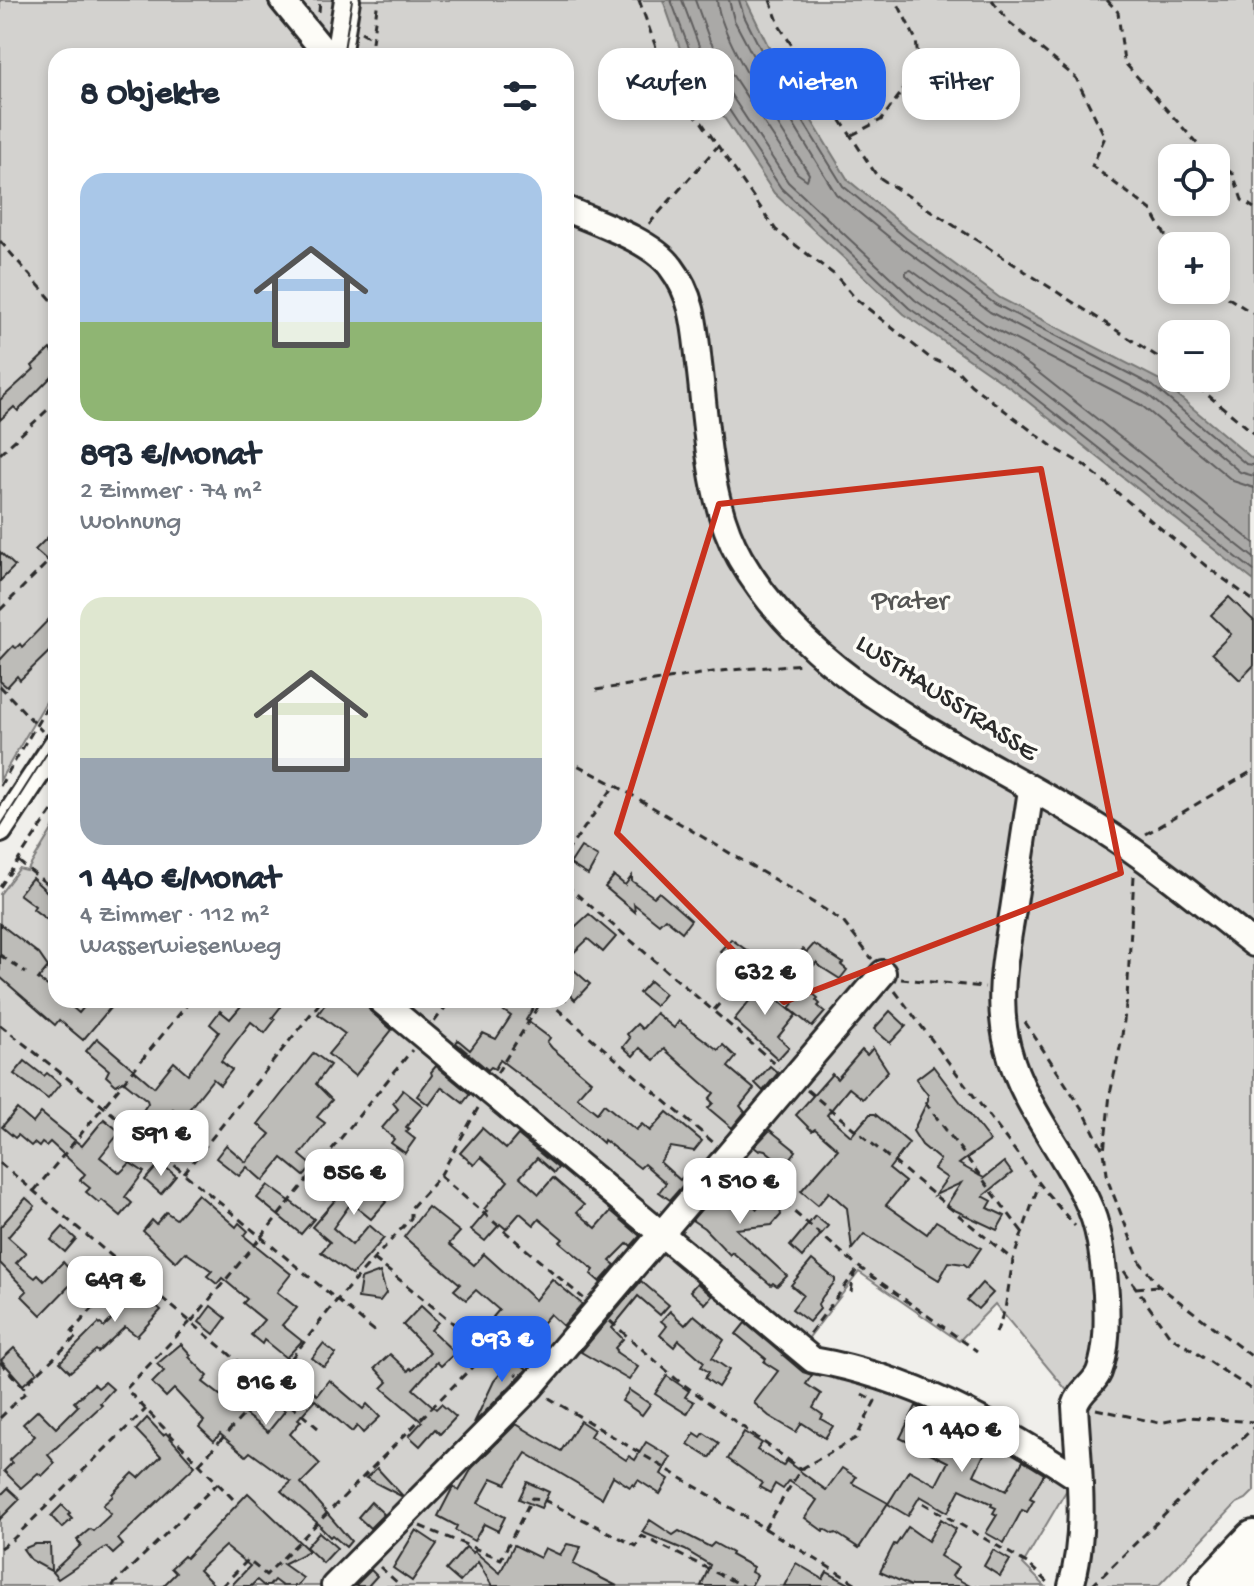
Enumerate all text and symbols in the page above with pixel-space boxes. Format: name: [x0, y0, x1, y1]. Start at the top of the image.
chip: Kaufen: [598, 48, 734, 120]
chip: Mieten: [750, 48, 886, 120]
chip: Filter: [902, 48, 1020, 120]
icon: filters: [498, 74, 542, 118]
text: 8 Objekte: [80, 76, 219, 116]
map controls: [1158, 144, 1230, 392]
button: locate: [1158, 144, 1230, 216]
icon: home: [239, 225, 383, 369]
button: +: [1158, 232, 1230, 304]
button: −: [1158, 320, 1230, 392]
text: 893 €/Monat: [80, 437, 260, 477]
text: 2 Zimmer · 74 m²: [80, 477, 262, 508]
text: Wohnung: [80, 508, 181, 539]
park label: Prater: [871, 586, 950, 619]
street label: LUSTHAUSSTRASSE: [849, 628, 1044, 771]
icon: home: [239, 649, 383, 793]
text: 1 440 €/Monat: [80, 861, 280, 901]
text: 4 Zimmer · 112 m²: [80, 901, 270, 932]
text: Wasserwiesenweg: [80, 932, 281, 963]
pin: 632 €: [709, 949, 821, 1017]
text: 632 €: [734, 959, 796, 990]
pin: 591 €: [105, 1110, 217, 1178]
text: 591 €: [132, 1120, 190, 1151]
pin: 856 €: [298, 1149, 410, 1217]
pin: 1 510 €: [666, 1158, 814, 1226]
text: 856 €: [323, 1159, 385, 1190]
text: 1 510 €: [701, 1168, 779, 1199]
pin: 649 €: [59, 1256, 171, 1324]
text: 649 €: [85, 1266, 145, 1297]
pin: 893 €: [446, 1316, 558, 1384]
text: 893 €: [471, 1326, 533, 1357]
pin: 816 €: [210, 1359, 322, 1427]
text: 816 €: [236, 1369, 296, 1400]
pin: 1 440 €: [888, 1406, 1036, 1474]
text: 1 440 €: [923, 1416, 1001, 1447]

